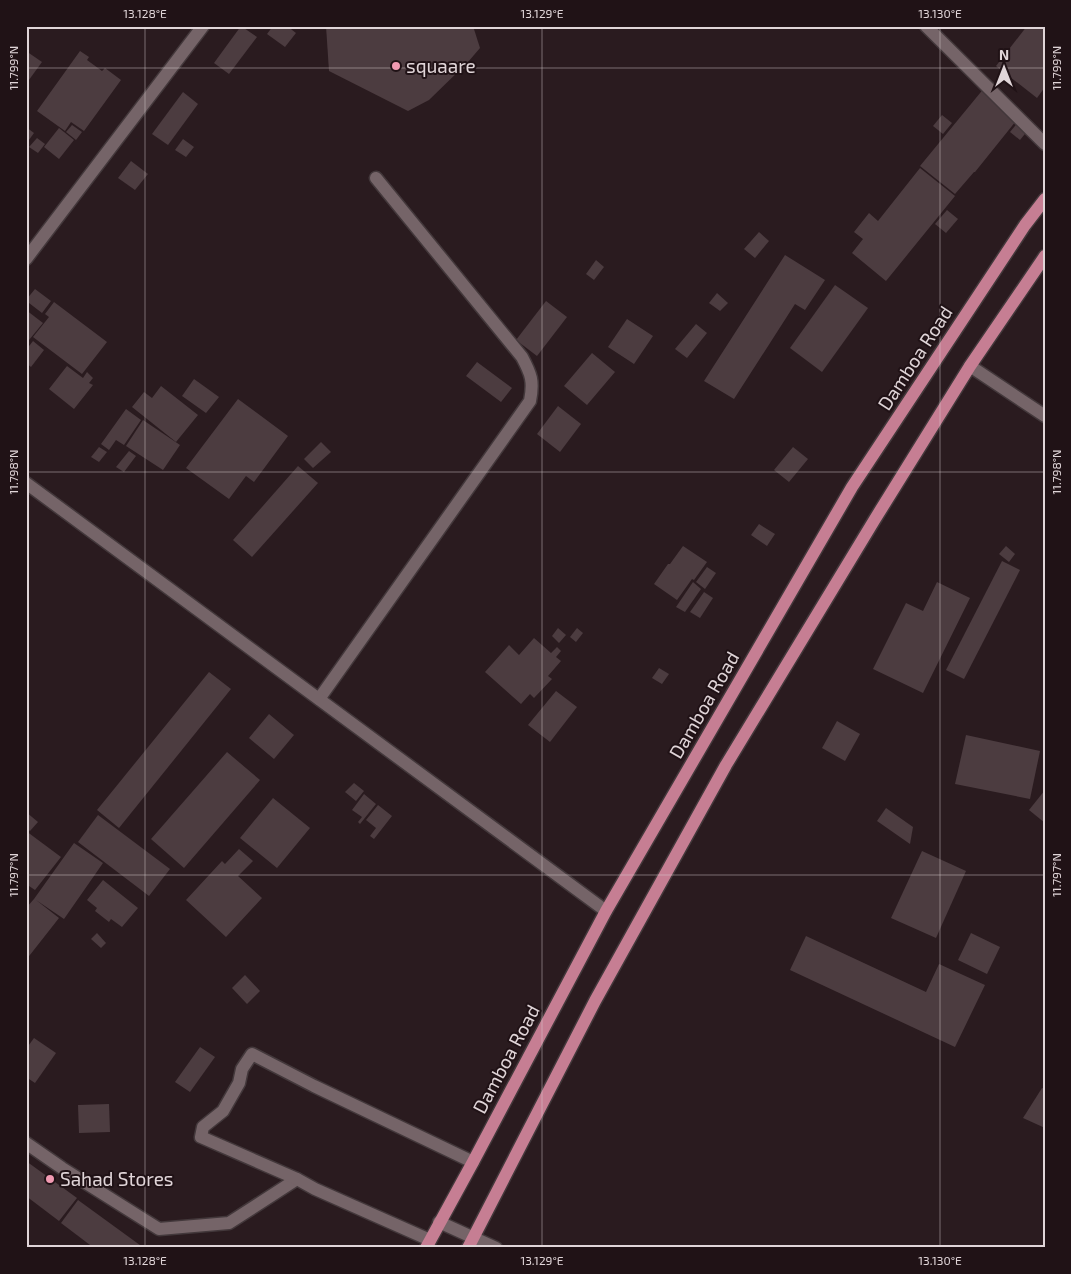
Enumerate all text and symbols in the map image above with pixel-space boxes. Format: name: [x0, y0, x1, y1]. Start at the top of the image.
text: 13.128°E: [123, 6, 167, 20]
text: 13.129°E: [520, 6, 564, 20]
text: 13.130°E: [918, 6, 962, 20]
north arrow: [978, 42, 1028, 92]
text: 11.799°N: [6, 46, 20, 90]
text: N: [999, 46, 1009, 63]
text: 11.799°N: [1049, 46, 1063, 90]
place label: squaare: [406, 54, 476, 77]
marker: squaare: [390, 60, 402, 72]
street label: Damboa Road: [872, 301, 957, 414]
text: 11.798°N: [6, 450, 20, 494]
text: 11.798°N: [1049, 450, 1063, 494]
street label: Damboa Road: [664, 647, 743, 762]
text: 11.797°N: [6, 853, 20, 897]
text: 11.797°N: [1049, 853, 1063, 897]
street label: Damboa Road: [467, 1000, 544, 1117]
place label: Sahad Stores: [60, 1167, 174, 1190]
marker: Sahad Stores: [44, 1173, 56, 1185]
text: 13.128°E: [123, 1253, 167, 1267]
text: 13.129°E: [520, 1253, 564, 1267]
text: 13.130°E: [918, 1253, 962, 1267]

